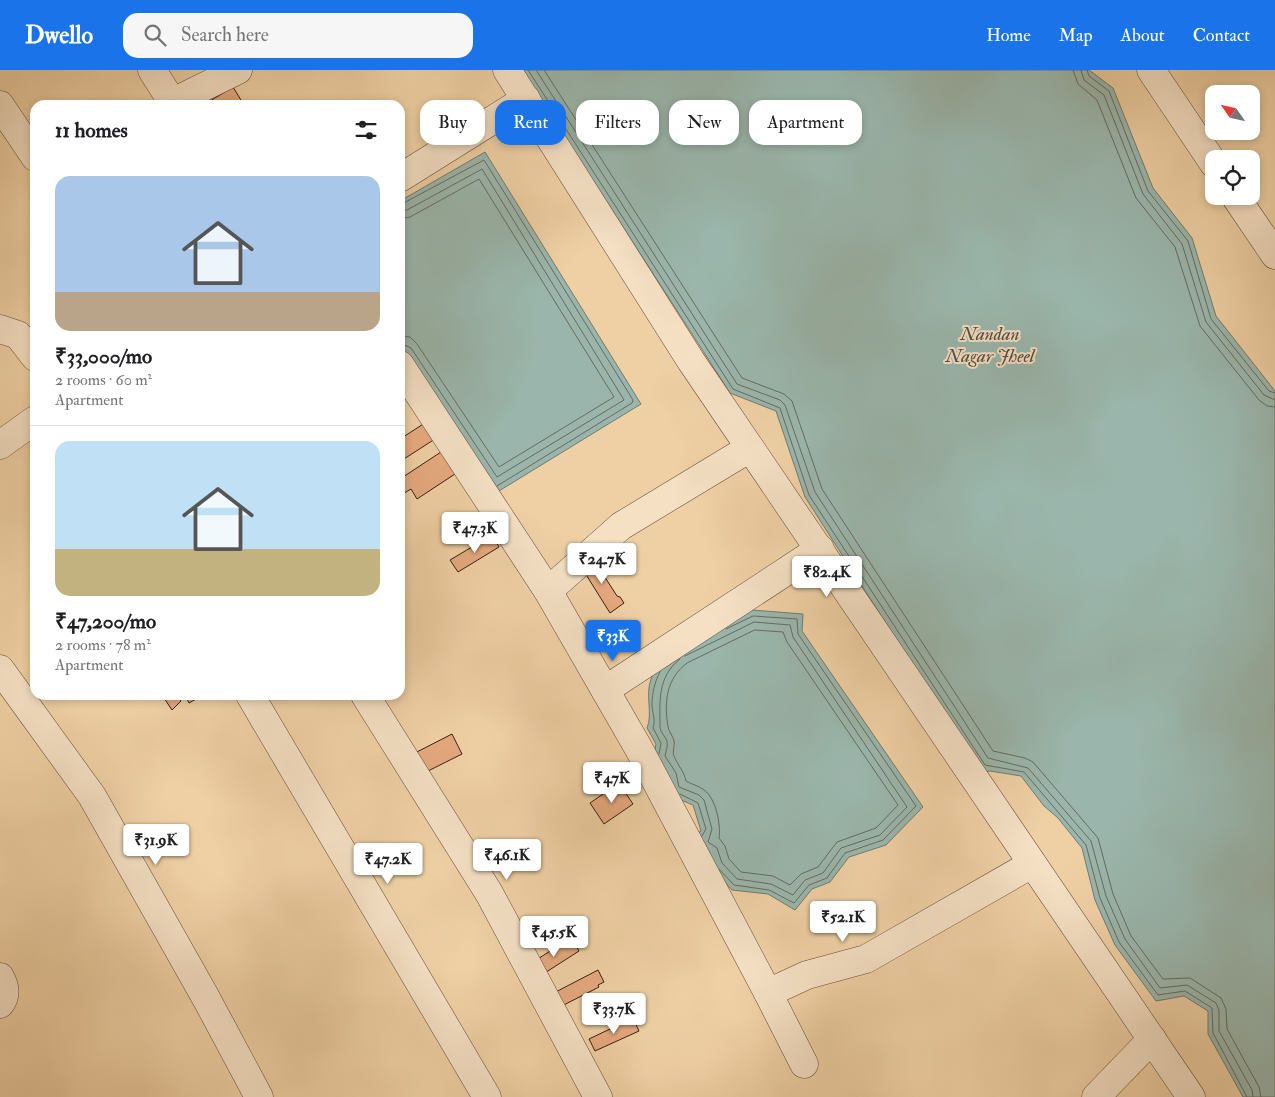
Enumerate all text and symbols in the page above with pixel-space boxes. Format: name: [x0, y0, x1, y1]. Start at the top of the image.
search box: [123, 13, 473, 58]
text: Dwello: [25, 20, 93, 51]
icon: search: [141, 21, 169, 49]
text: Search here: [181, 23, 269, 47]
text: Home: [986, 24, 1031, 47]
text: Map: [1059, 24, 1093, 47]
text: About: [1121, 24, 1165, 47]
text: Contact: [1193, 24, 1250, 47]
north arrow: [1205, 85, 1260, 140]
map controls: [1205, 85, 1260, 205]
chip: Buy: [420, 100, 485, 145]
chip: Rent: [495, 100, 566, 145]
chip: Filters: [576, 100, 659, 145]
chip: New: [669, 100, 739, 145]
chip: Apartment: [749, 100, 862, 145]
icon: filters: [352, 116, 380, 144]
text: 11 homes: [55, 117, 128, 144]
button: locate: [1205, 150, 1260, 205]
icon: home: [173, 208, 263, 298]
water label: Nandan Nagar Jheel: [945, 322, 1036, 368]
text: ₹33,000/mo: [55, 343, 152, 370]
text: 2 rooms · 60 m²: [55, 370, 152, 390]
text: Apartment: [55, 390, 123, 410]
icon: home: [173, 474, 263, 564]
pin: ₹47.3K: [434, 512, 516, 554]
text: ₹47.3K: [453, 518, 497, 538]
pin: ₹24.7K: [561, 542, 643, 585]
text: ₹24.7K: [578, 549, 626, 569]
pin: ₹82.4K: [786, 556, 868, 598]
text: ₹82.4K: [803, 562, 851, 582]
text: ₹47,200/mo: [55, 608, 156, 635]
pin: ₹33K: [583, 620, 643, 662]
text: ₹33K: [597, 626, 629, 646]
text: 2 rooms · 78 m²: [55, 635, 151, 655]
text: Apartment: [55, 655, 123, 675]
pin: ₹47K: [582, 762, 642, 804]
text: ₹47K: [594, 768, 630, 788]
pin: ₹31.9K: [115, 824, 197, 866]
text: ₹31.9K: [134, 830, 178, 850]
pin: ₹46.1K: [466, 838, 548, 881]
pin: ₹47.2K: [347, 842, 429, 885]
text: ₹46.1K: [484, 845, 530, 865]
text: ₹47.2K: [365, 849, 411, 869]
pin: ₹52.1K: [802, 900, 884, 943]
text: ₹52.1K: [821, 907, 865, 927]
pin: ₹45.5K: [513, 916, 595, 958]
text: ₹45.5K: [531, 922, 577, 942]
pin: ₹33.7K: [573, 992, 655, 1035]
text: ₹33.7K: [593, 999, 635, 1019]

